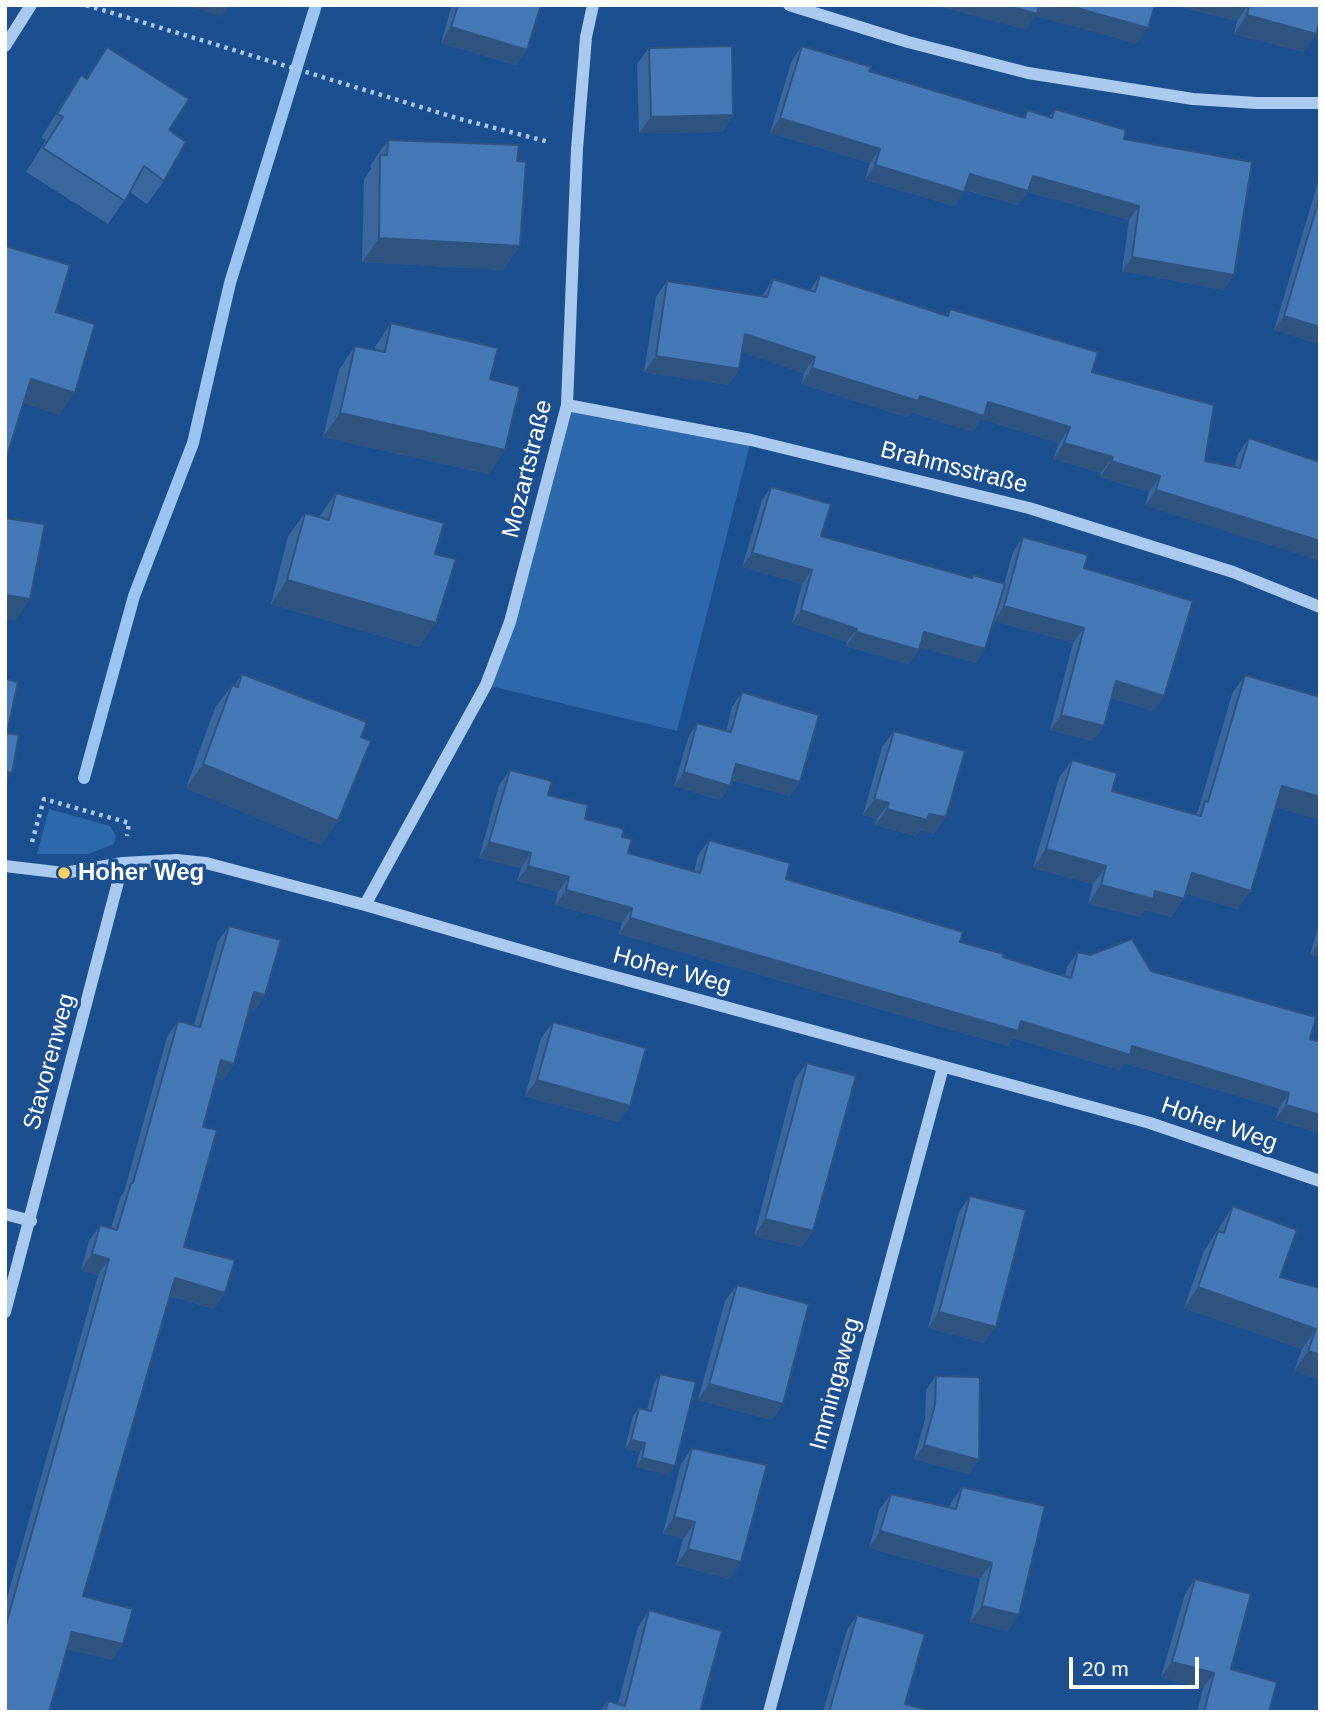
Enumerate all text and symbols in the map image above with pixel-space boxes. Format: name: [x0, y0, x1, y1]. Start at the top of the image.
street label: Mozartstraße: [497, 397, 559, 541]
street label: Brahmsstraße: [877, 436, 1031, 500]
place label: Hoher Weg: [78, 859, 204, 887]
marker: Hoher Weg: [56, 865, 72, 881]
street label: Hoher Weg: [610, 941, 734, 1001]
street label: Stavorenweg: [18, 991, 82, 1133]
street label: Hoher Weg: [1157, 1092, 1281, 1158]
street label: Immingaweg: [804, 1315, 868, 1453]
scale bar: [1073, 1644, 1202, 1688]
text: 20 m: [1082, 1657, 1129, 1680]

